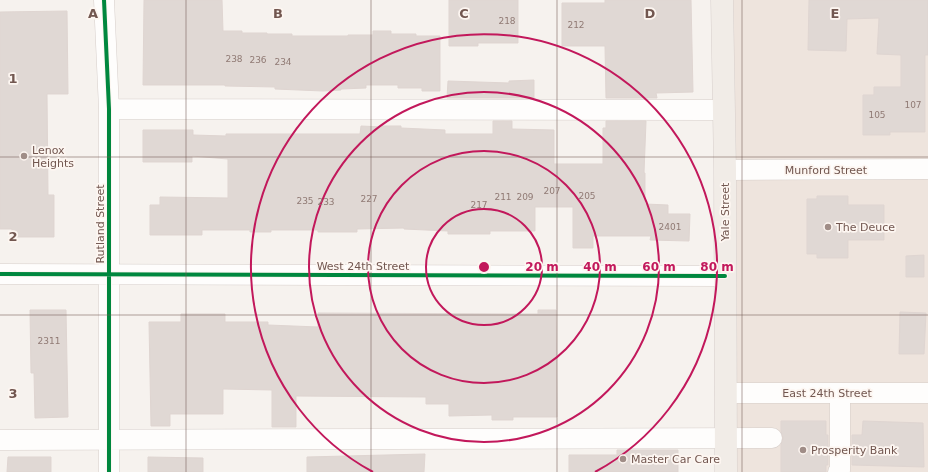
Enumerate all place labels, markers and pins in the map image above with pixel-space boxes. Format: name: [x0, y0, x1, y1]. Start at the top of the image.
place label: Lenox Heights: [32, 144, 74, 170]
marker: Lenox Heights: [19, 151, 29, 161]
place label: The Deuce: [835, 221, 895, 234]
marker: The Deuce: [823, 222, 833, 232]
centre of rings: [477, 260, 491, 274]
place label: Prosperity Bank: [811, 444, 898, 457]
marker: Prosperity Bank: [798, 445, 808, 455]
place label: Master Car Care: [631, 453, 720, 466]
marker: Master Car Care: [618, 454, 628, 464]

